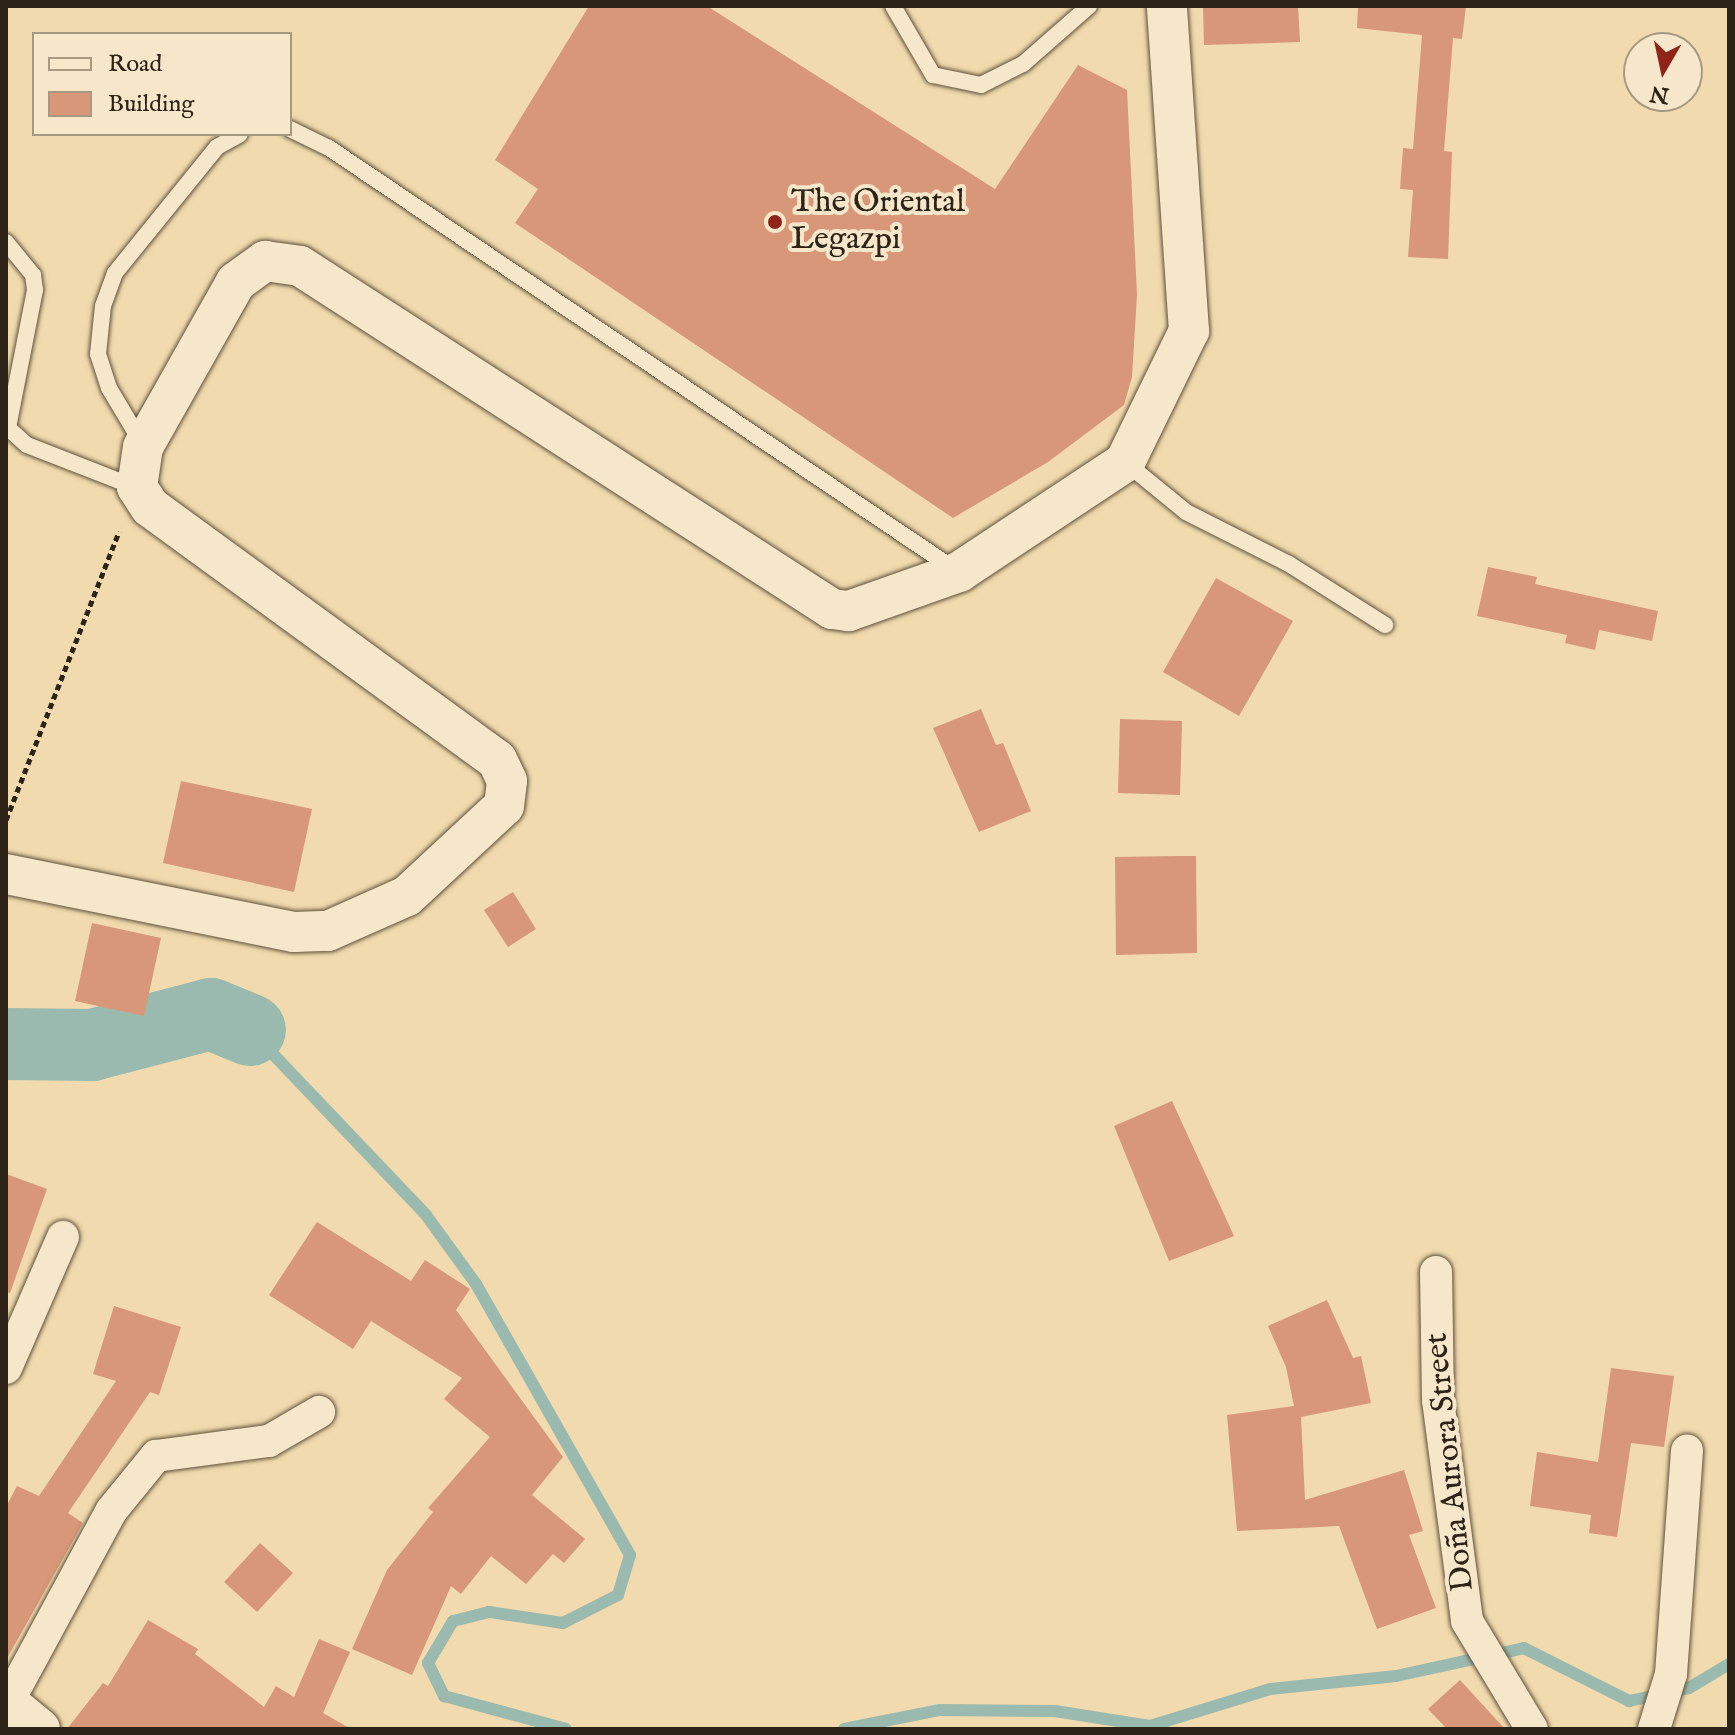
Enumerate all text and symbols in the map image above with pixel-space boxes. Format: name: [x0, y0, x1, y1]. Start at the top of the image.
legend: [32, 32, 292, 136]
north arrow: [1623, 32, 1703, 112]
text: Road: [108, 49, 162, 80]
text: N: [1648, 78, 1671, 109]
text: Building: [108, 89, 194, 120]
place label: The Oriental Legazpi: [791, 185, 965, 260]
marker: The Oriental Legazpi: [766, 213, 784, 231]
street label: Doña Aurora Street: [1418, 1331, 1484, 1593]

